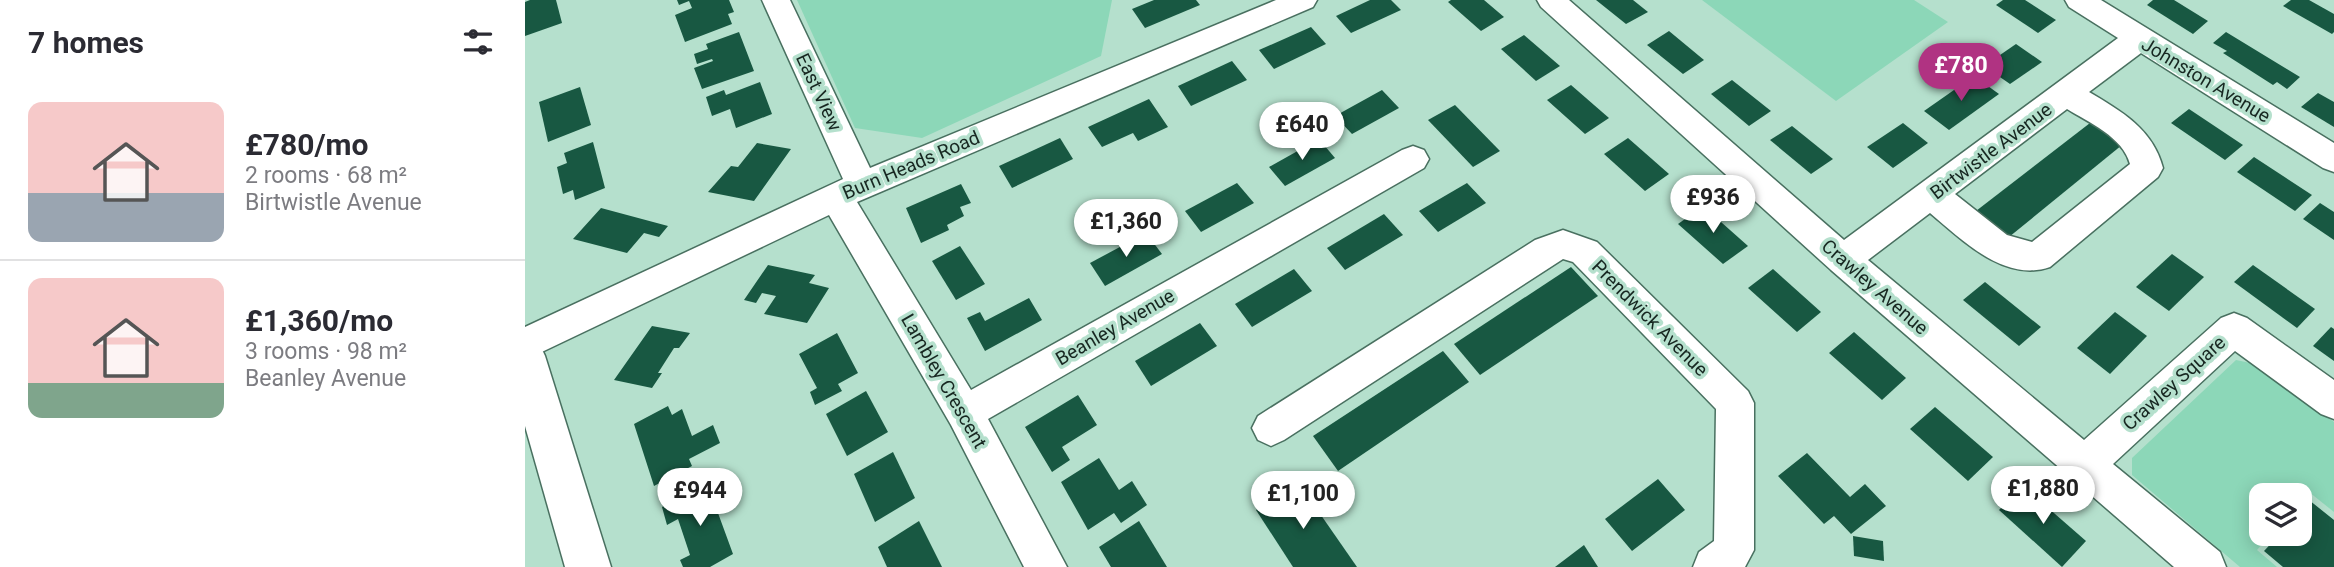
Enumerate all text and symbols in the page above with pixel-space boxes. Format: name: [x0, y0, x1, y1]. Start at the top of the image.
icon: filters: [459, 23, 497, 61]
text: 7 homes: [28, 25, 144, 60]
street label: Johnston Avenue: [2137, 32, 2275, 128]
pin: £780: [1920, 43, 2002, 103]
street label: East View: [791, 50, 847, 134]
text: £780: [1934, 52, 1988, 79]
street label: Birtwistle Avenue: [1926, 98, 2056, 204]
pin: £640: [1261, 102, 1343, 162]
text: £640: [1275, 111, 1329, 138]
street label: Burn Heads Road: [839, 126, 983, 204]
text: £780/mo: [245, 127, 369, 162]
icon: home: [84, 130, 168, 214]
text: 2 rooms · 68 m²: [245, 162, 407, 189]
pin: £936: [1672, 176, 1754, 235]
text: £936: [1686, 184, 1740, 211]
text: Birtwistle Avenue: [245, 189, 422, 216]
pin: £1,360: [1069, 200, 1183, 259]
text: £1,360: [1090, 208, 1162, 235]
street label: Crawley Avenue: [1817, 235, 1933, 339]
street label: Prendwick Avenue: [1587, 255, 1713, 381]
street label: Beanley Avenue: [1052, 284, 1178, 370]
text: £1,360/mo: [245, 303, 393, 338]
icon: home: [84, 306, 168, 390]
street label: Lambley Crescent: [896, 310, 992, 452]
street label: Crawley Square: [2118, 331, 2230, 435]
text: 3 rooms · 98 m²: [245, 338, 407, 365]
text: Beanley Avenue: [245, 365, 406, 392]
pin: £1,880: [1986, 466, 2100, 526]
pin: £944: [659, 468, 741, 528]
pin: £1,100: [1246, 472, 1360, 531]
text: £1,880: [2007, 475, 2079, 502]
text: £944: [673, 477, 727, 504]
text: £1,100: [1267, 480, 1339, 507]
map controls: [2249, 483, 2312, 546]
button: layers: [2249, 483, 2312, 546]

